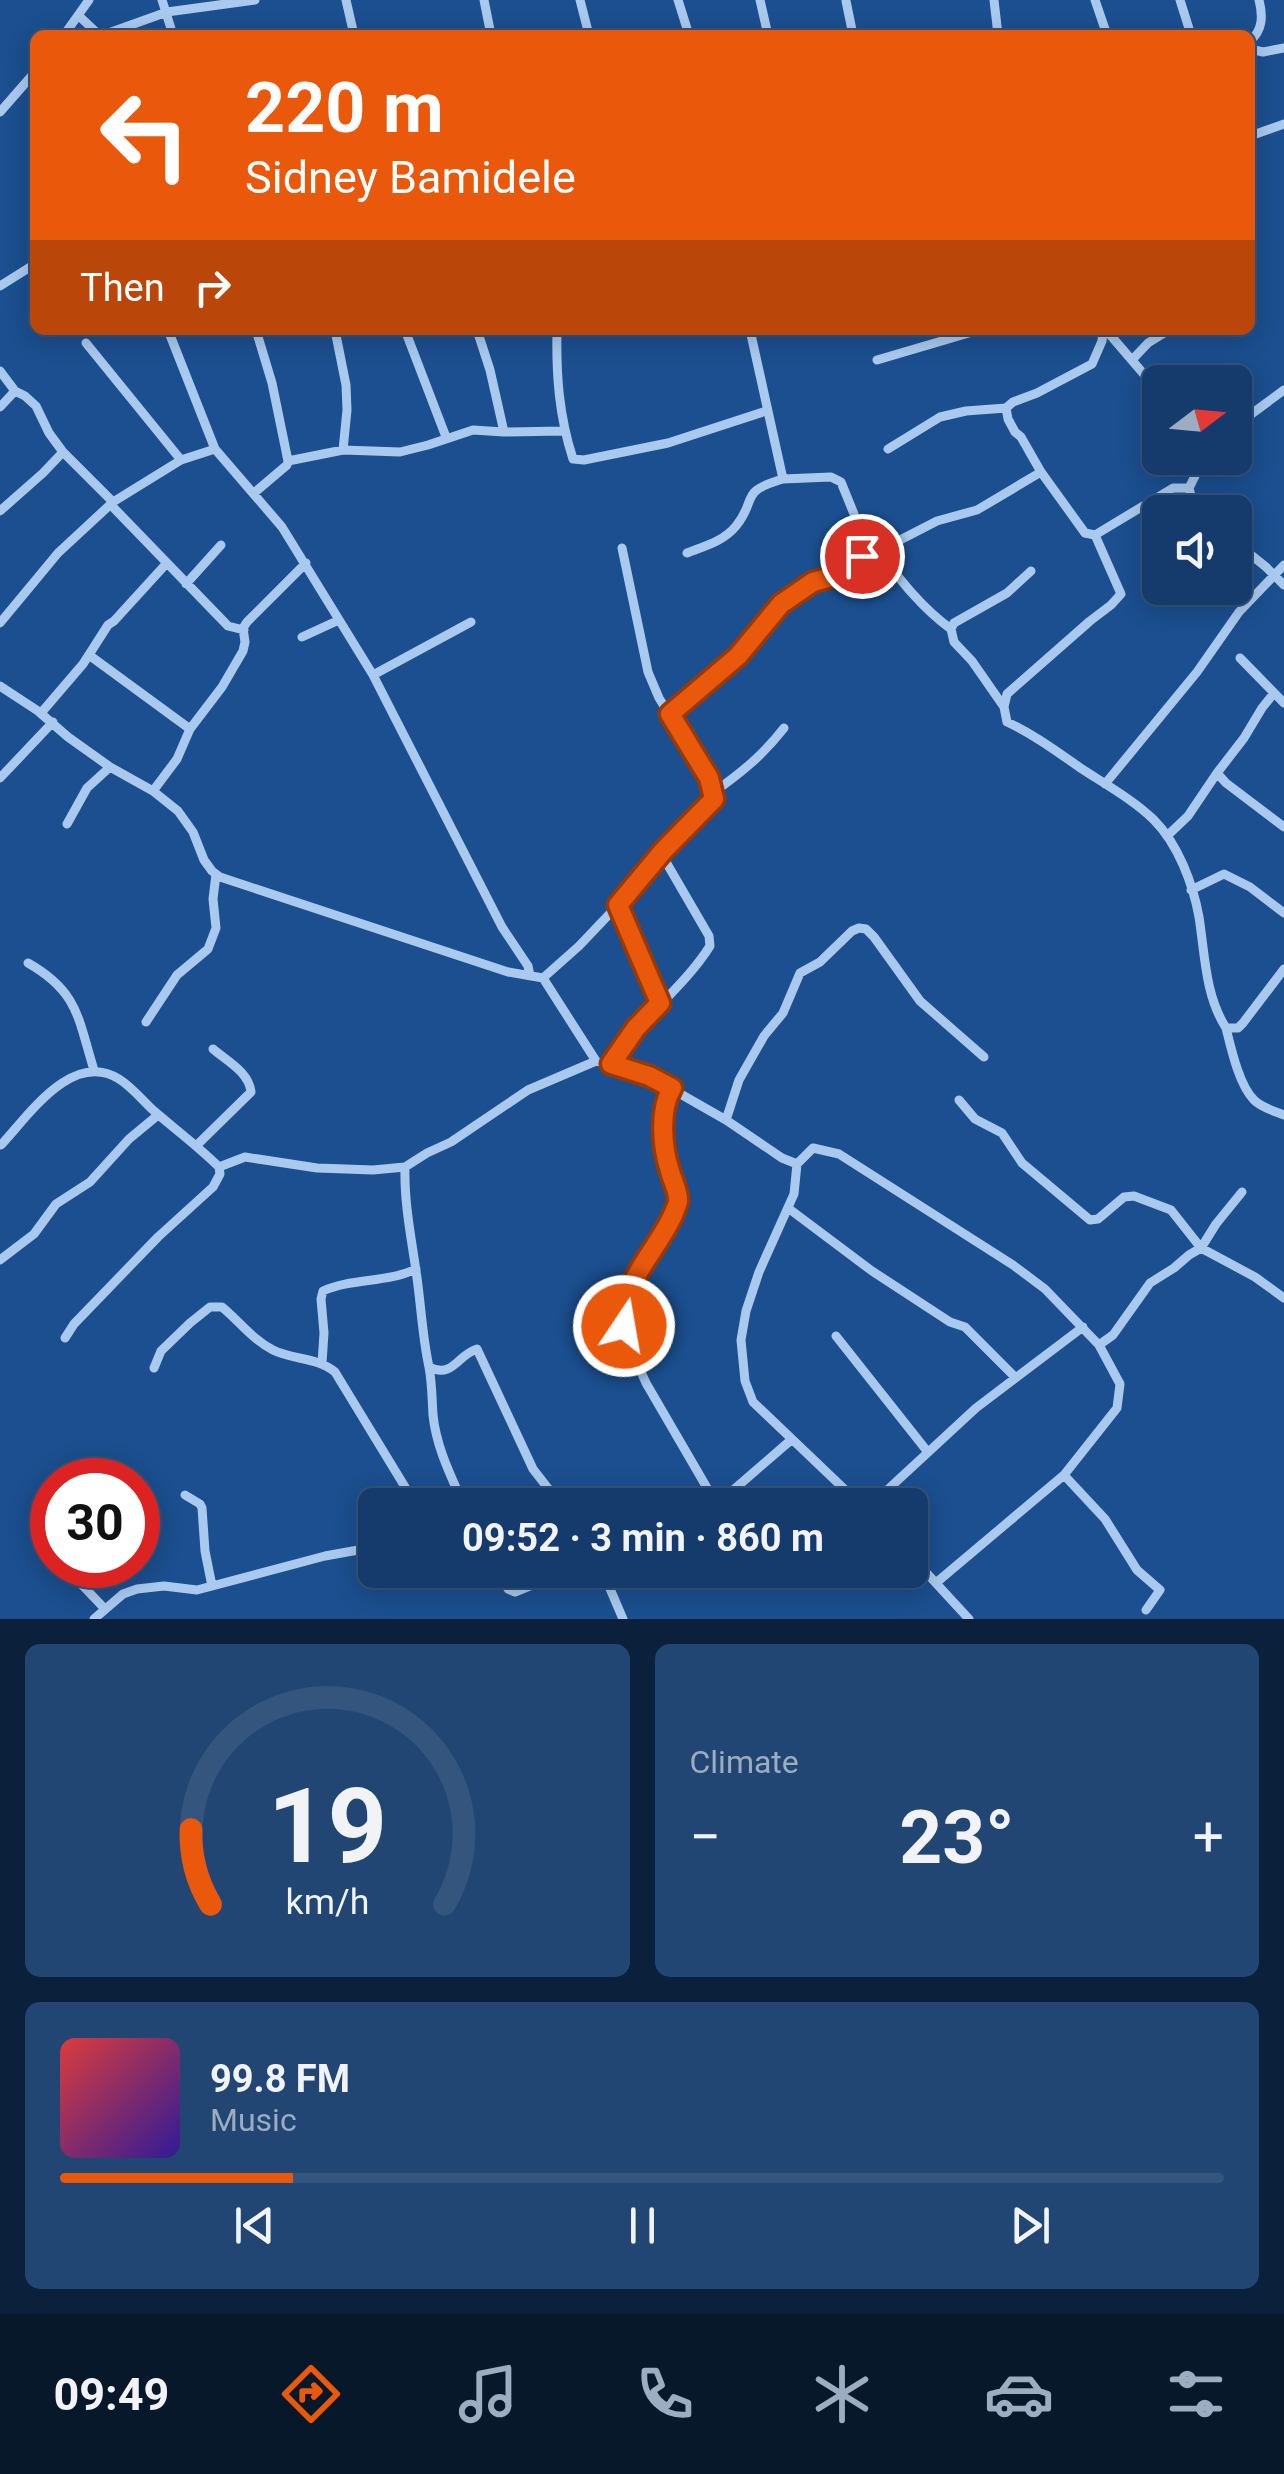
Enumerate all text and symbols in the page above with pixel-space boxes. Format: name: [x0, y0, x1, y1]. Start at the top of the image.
text: 220 m: [245, 67, 444, 149]
icon: left: [80, 70, 210, 200]
text: Sidney Bamidele: [245, 151, 576, 204]
icon: right: [185, 260, 240, 315]
text: Then: [80, 266, 165, 310]
north arrow: [1142, 365, 1252, 475]
map controls: [1142, 365, 1252, 605]
button: sound: [1142, 495, 1252, 605]
pin: [820, 514, 905, 599]
icon: arrive: [835, 529, 890, 584]
position arrow: [572, 1274, 676, 1378]
speed limit sign: 30: [30, 1458, 160, 1588]
text: 09:52 · 3 min · 860 m: [462, 1516, 824, 1560]
text: Climate: [690, 1743, 799, 1781]
text: 19: [268, 1766, 387, 1887]
text: 23°: [899, 1793, 1015, 1881]
text: −: [690, 1805, 721, 1869]
text: +: [1193, 1805, 1224, 1869]
text: km/h: [285, 1881, 369, 1923]
text: 99.8 FM: [210, 2057, 350, 2101]
text: Music: [210, 2101, 297, 2139]
icon: previous: [227, 2198, 282, 2253]
icon: pause: [615, 2198, 670, 2253]
icon: next: [1003, 2198, 1058, 2253]
icon: directions: [276, 2359, 346, 2429]
icon: music: [453, 2359, 523, 2429]
icon: phone: [630, 2359, 700, 2429]
icon: climate: [807, 2359, 877, 2429]
icon: car: [984, 2359, 1054, 2429]
icon: filters: [1161, 2359, 1231, 2429]
text: 09:49: [53, 2368, 169, 2421]

